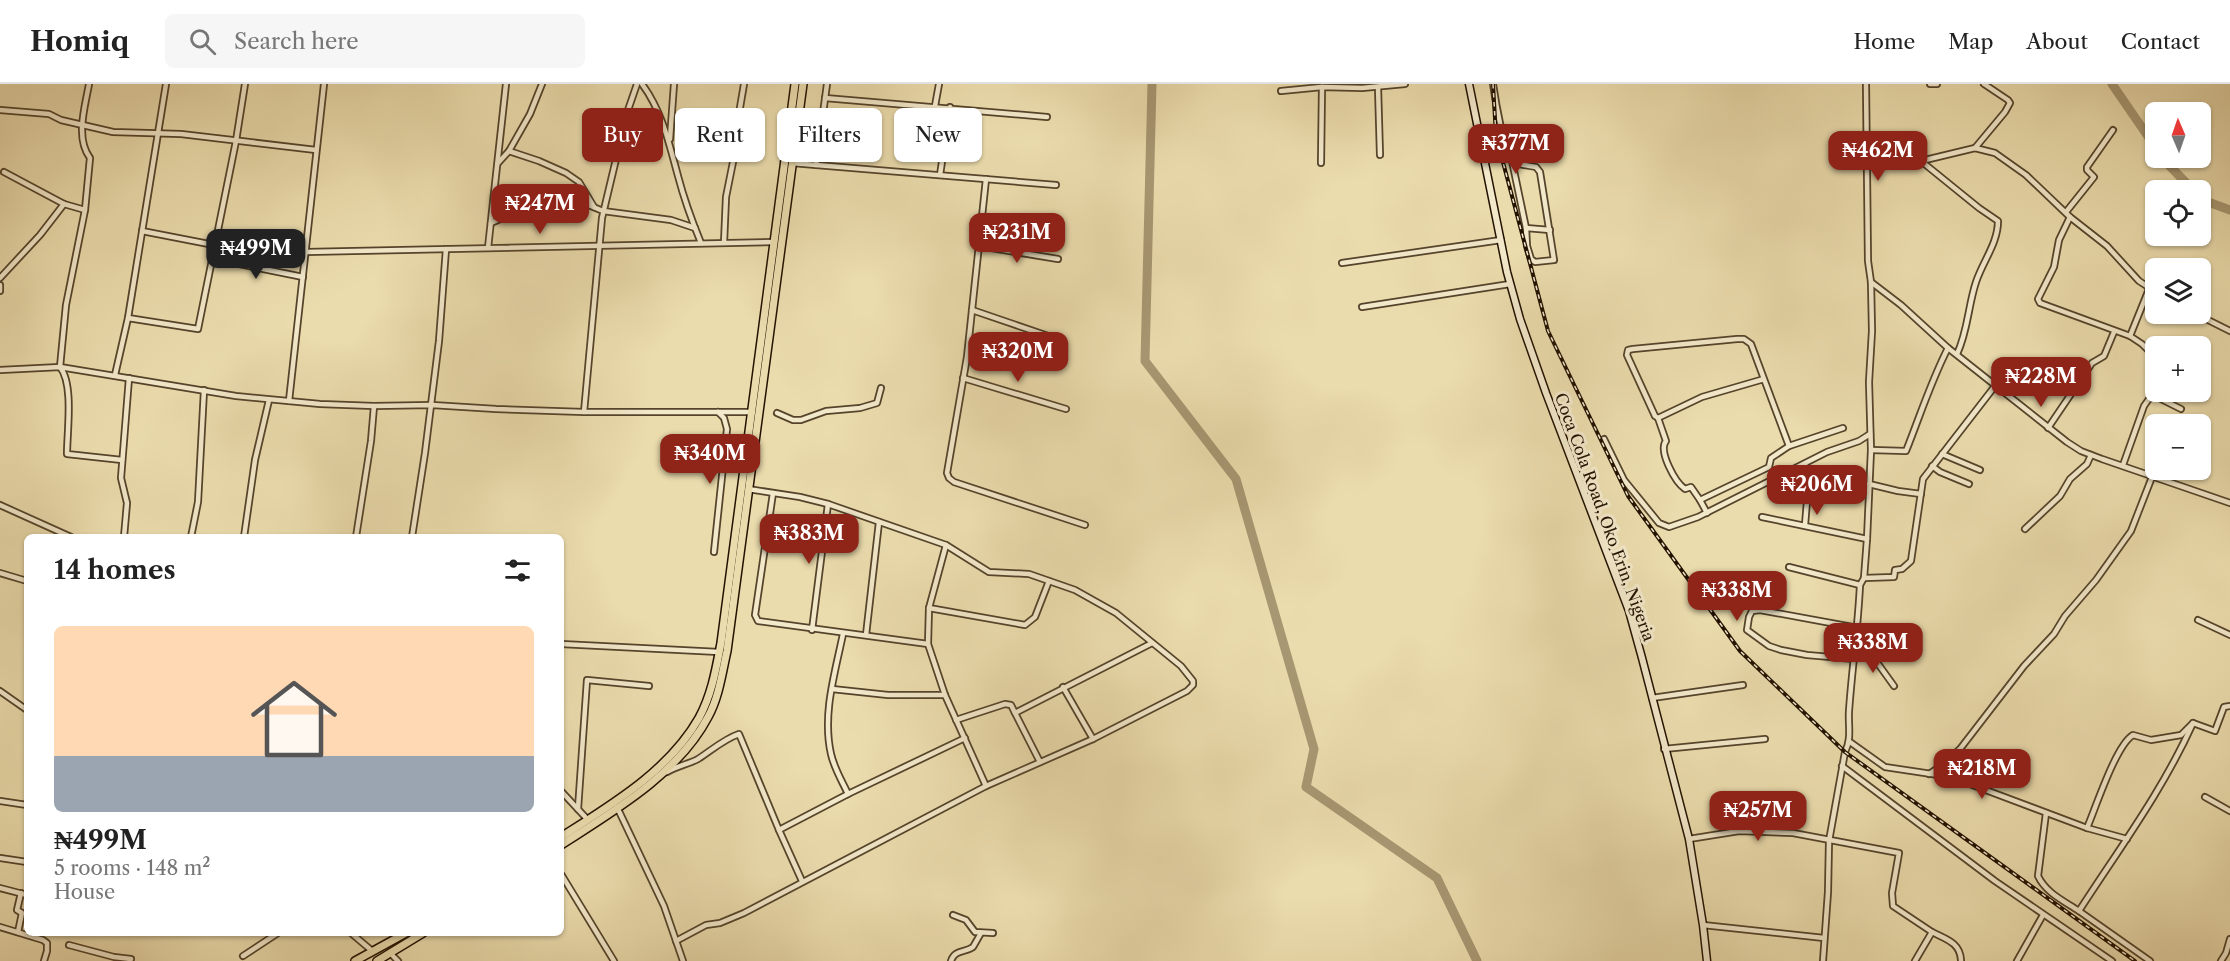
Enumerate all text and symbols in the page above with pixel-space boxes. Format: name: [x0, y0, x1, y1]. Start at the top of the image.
search box: [165, 14, 585, 68]
text: Homiq: [30, 24, 129, 58]
icon: search: [186, 25, 219, 58]
text: Search here: [234, 28, 359, 55]
text: Home: [1854, 29, 1915, 54]
text: Map: [1948, 29, 1993, 54]
text: About: [2026, 29, 2088, 54]
text: Contact: [2121, 29, 2200, 54]
north arrow: [2145, 102, 2211, 168]
map controls: [2145, 102, 2211, 480]
chip: Buy: [582, 108, 663, 162]
chip: Rent: [675, 108, 765, 162]
chip: Filters: [777, 108, 882, 162]
chip: New: [894, 108, 982, 162]
pin: ₦377M: [1474, 124, 1558, 175]
text: ₦377M: [1482, 131, 1550, 155]
pin: ₦462M: [1836, 131, 1920, 182]
text: ₦462M: [1842, 138, 1914, 162]
button: locate: [2145, 180, 2211, 246]
pin: ₦247M: [498, 184, 582, 235]
text: ₦247M: [505, 191, 575, 215]
pin: ₦231M: [975, 213, 1059, 264]
text: ₦231M: [983, 220, 1051, 244]
pin: ₦499M: [214, 229, 298, 280]
text: ₦499M: [220, 236, 292, 260]
button: layers: [2145, 258, 2211, 324]
pin: ₦320M: [976, 332, 1060, 383]
button: +: [2145, 336, 2211, 402]
text: ₦320M: [982, 339, 1054, 363]
pin: ₦228M: [1999, 357, 2083, 408]
text: ₦228M: [2005, 364, 2077, 388]
street label: Coca Cola Road, Oko Erin, Nigeria: [1551, 390, 1660, 644]
button: −: [2145, 414, 2211, 480]
pin: ₦340M: [668, 434, 752, 485]
text: ₦340M: [674, 441, 746, 465]
pin: ₦206M: [1775, 465, 1859, 516]
text: ₦206M: [1781, 472, 1853, 496]
pin: ₦383M: [767, 514, 851, 565]
text: ₦383M: [774, 521, 844, 545]
text: 14 homes: [54, 554, 176, 586]
icon: filters: [501, 554, 534, 587]
pin: ₦338M: [1695, 571, 1779, 622]
text: ₦338M: [1702, 578, 1772, 602]
pin: ₦338M: [1831, 623, 1915, 674]
text: ₦338M: [1838, 630, 1908, 654]
icon: home: [240, 665, 348, 773]
pin: ₦218M: [1940, 749, 2024, 800]
text: ₦218M: [1948, 756, 2016, 780]
pin: ₦257M: [1716, 791, 1800, 842]
text: ₦257M: [1724, 798, 1792, 822]
text: ₦499M: [54, 824, 147, 856]
text: 5 rooms · 148 m²: [54, 856, 210, 880]
text: House: [54, 880, 115, 904]

